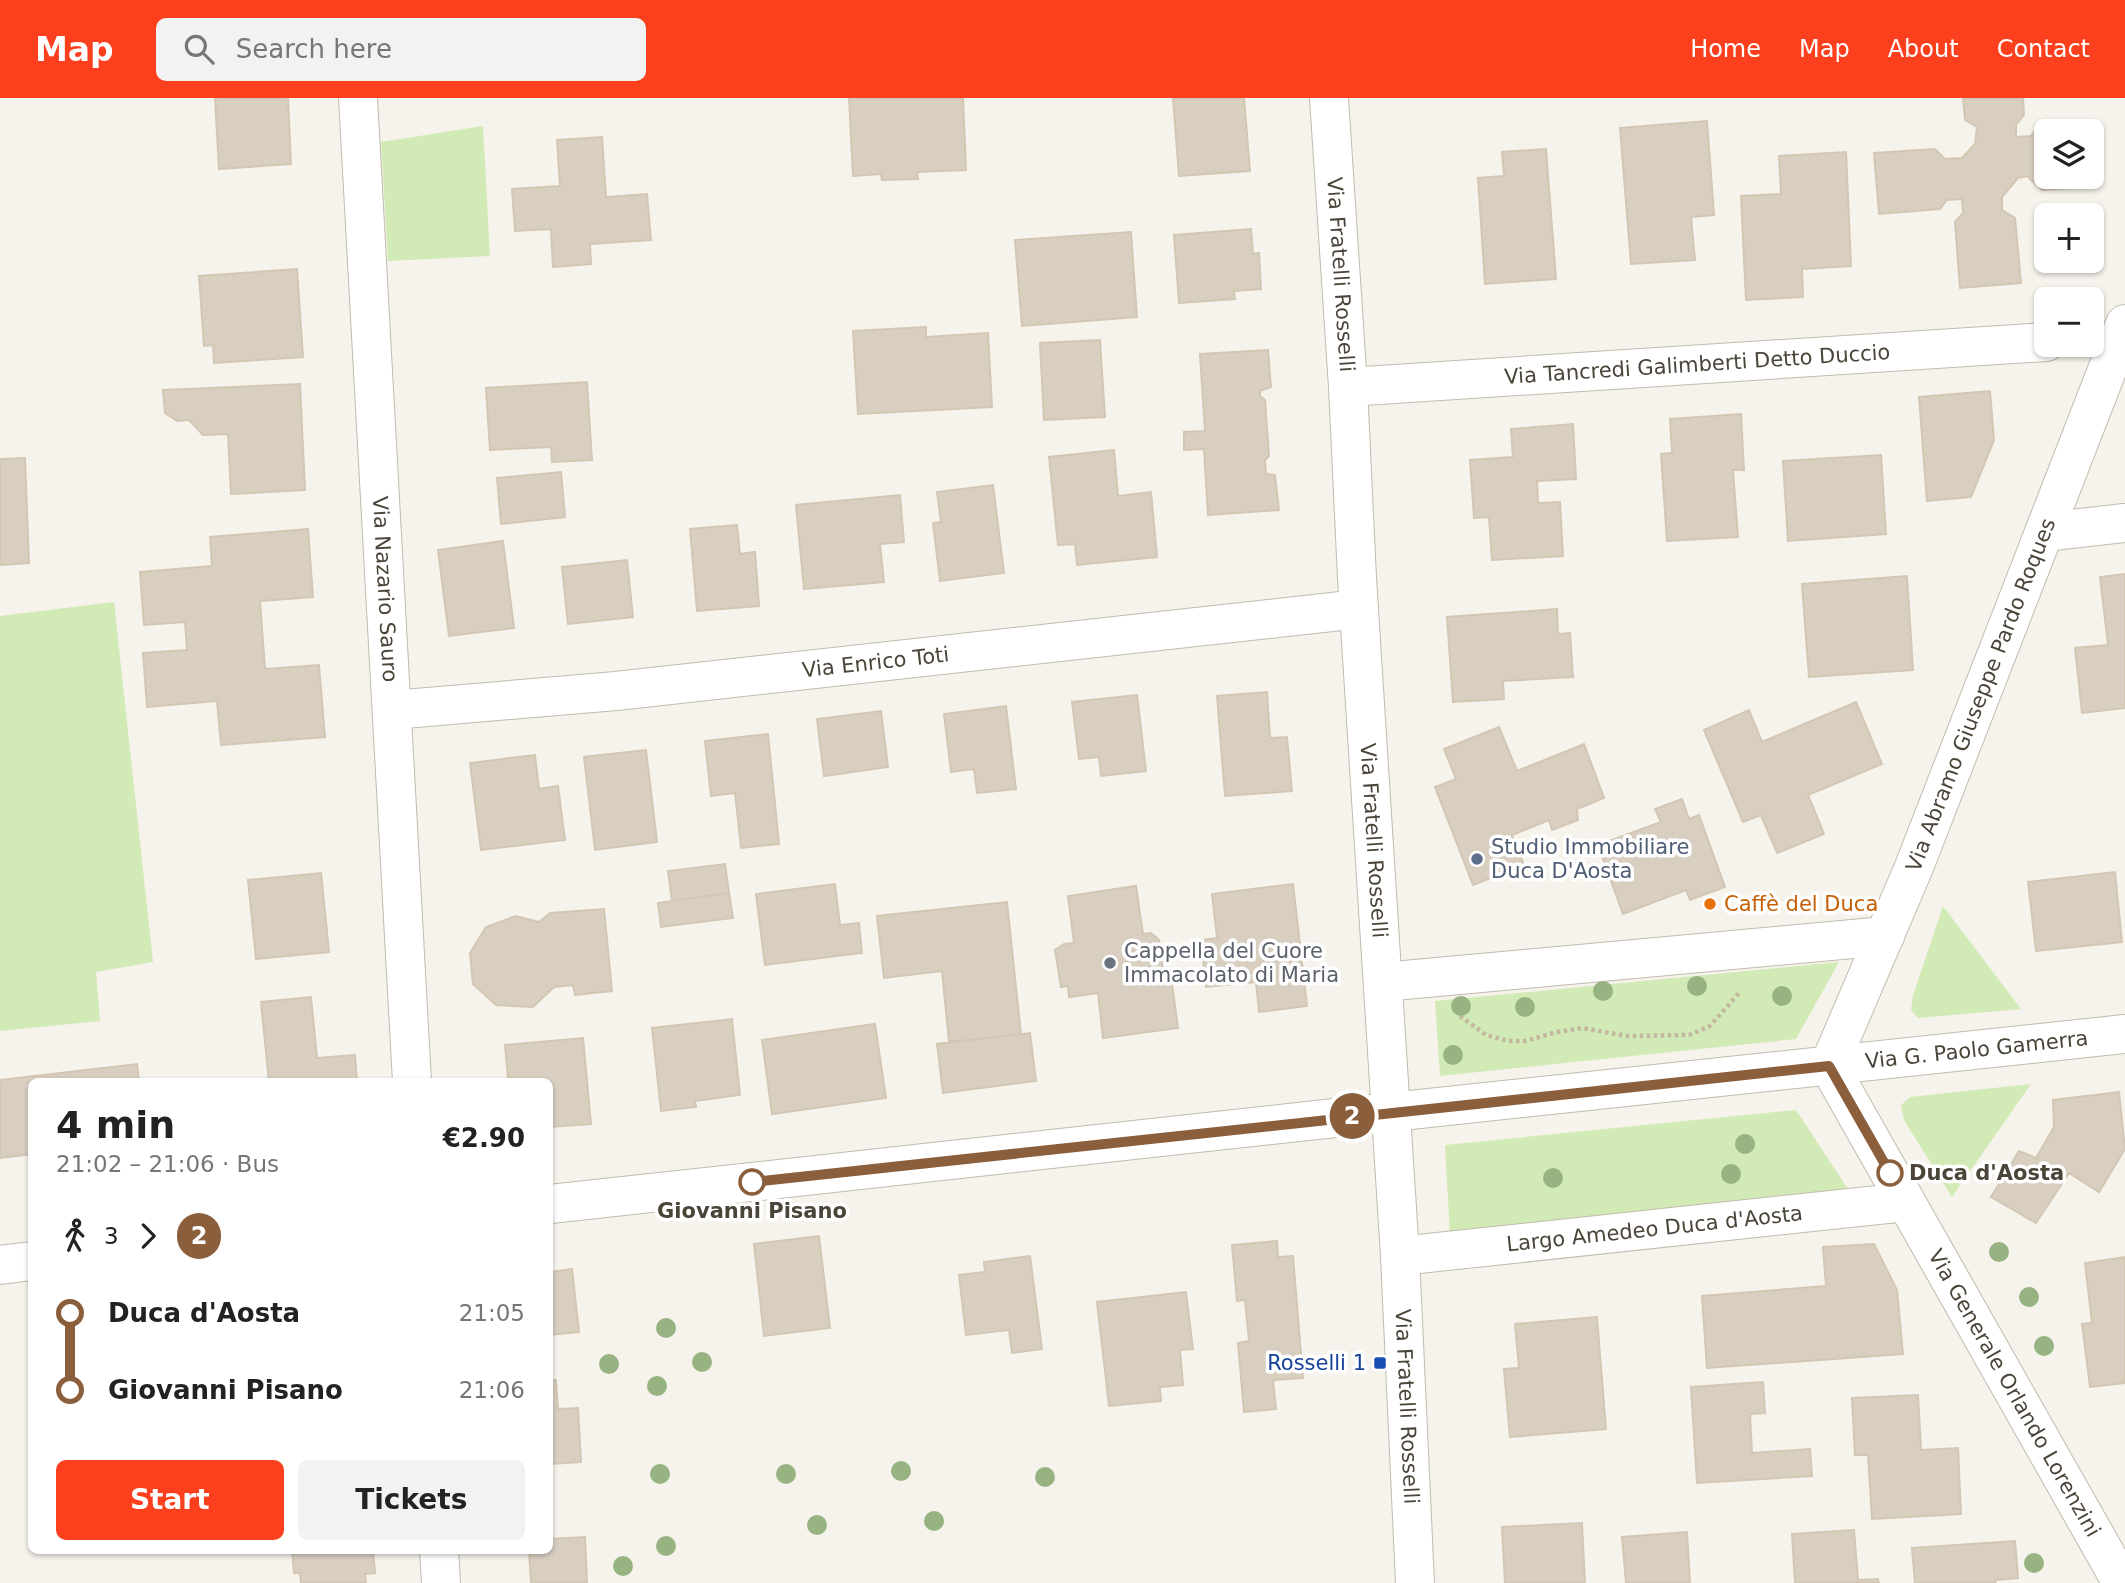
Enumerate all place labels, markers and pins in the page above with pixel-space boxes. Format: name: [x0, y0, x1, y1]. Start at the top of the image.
place label: Studio Immobiliare Duca D'Aosta: [1491, 835, 1689, 883]
marker: Studio Immobiliare Duca D'Aosta: [1469, 851, 1485, 867]
place label: Caffè del Duca: [1724, 892, 1878, 916]
marker: Caffè del Duca: [1702, 896, 1718, 912]
place label: Cappella del Cuore Immacolato di Maria: [1124, 939, 1339, 987]
marker: Cappella del Cuore Immacolato di Maria: [1102, 955, 1118, 971]
marker: Duca d'Aosta: [1877, 1160, 1903, 1186]
place label: Duca d'Aosta: [1909, 1161, 2064, 1185]
marker: Giovanni Pisano: [739, 1169, 765, 1195]
place label: Giovanni Pisano: [657, 1199, 847, 1223]
place label: Rosselli 1: [1267, 1351, 1366, 1375]
marker: Rosselli 1: [1372, 1355, 1388, 1371]

